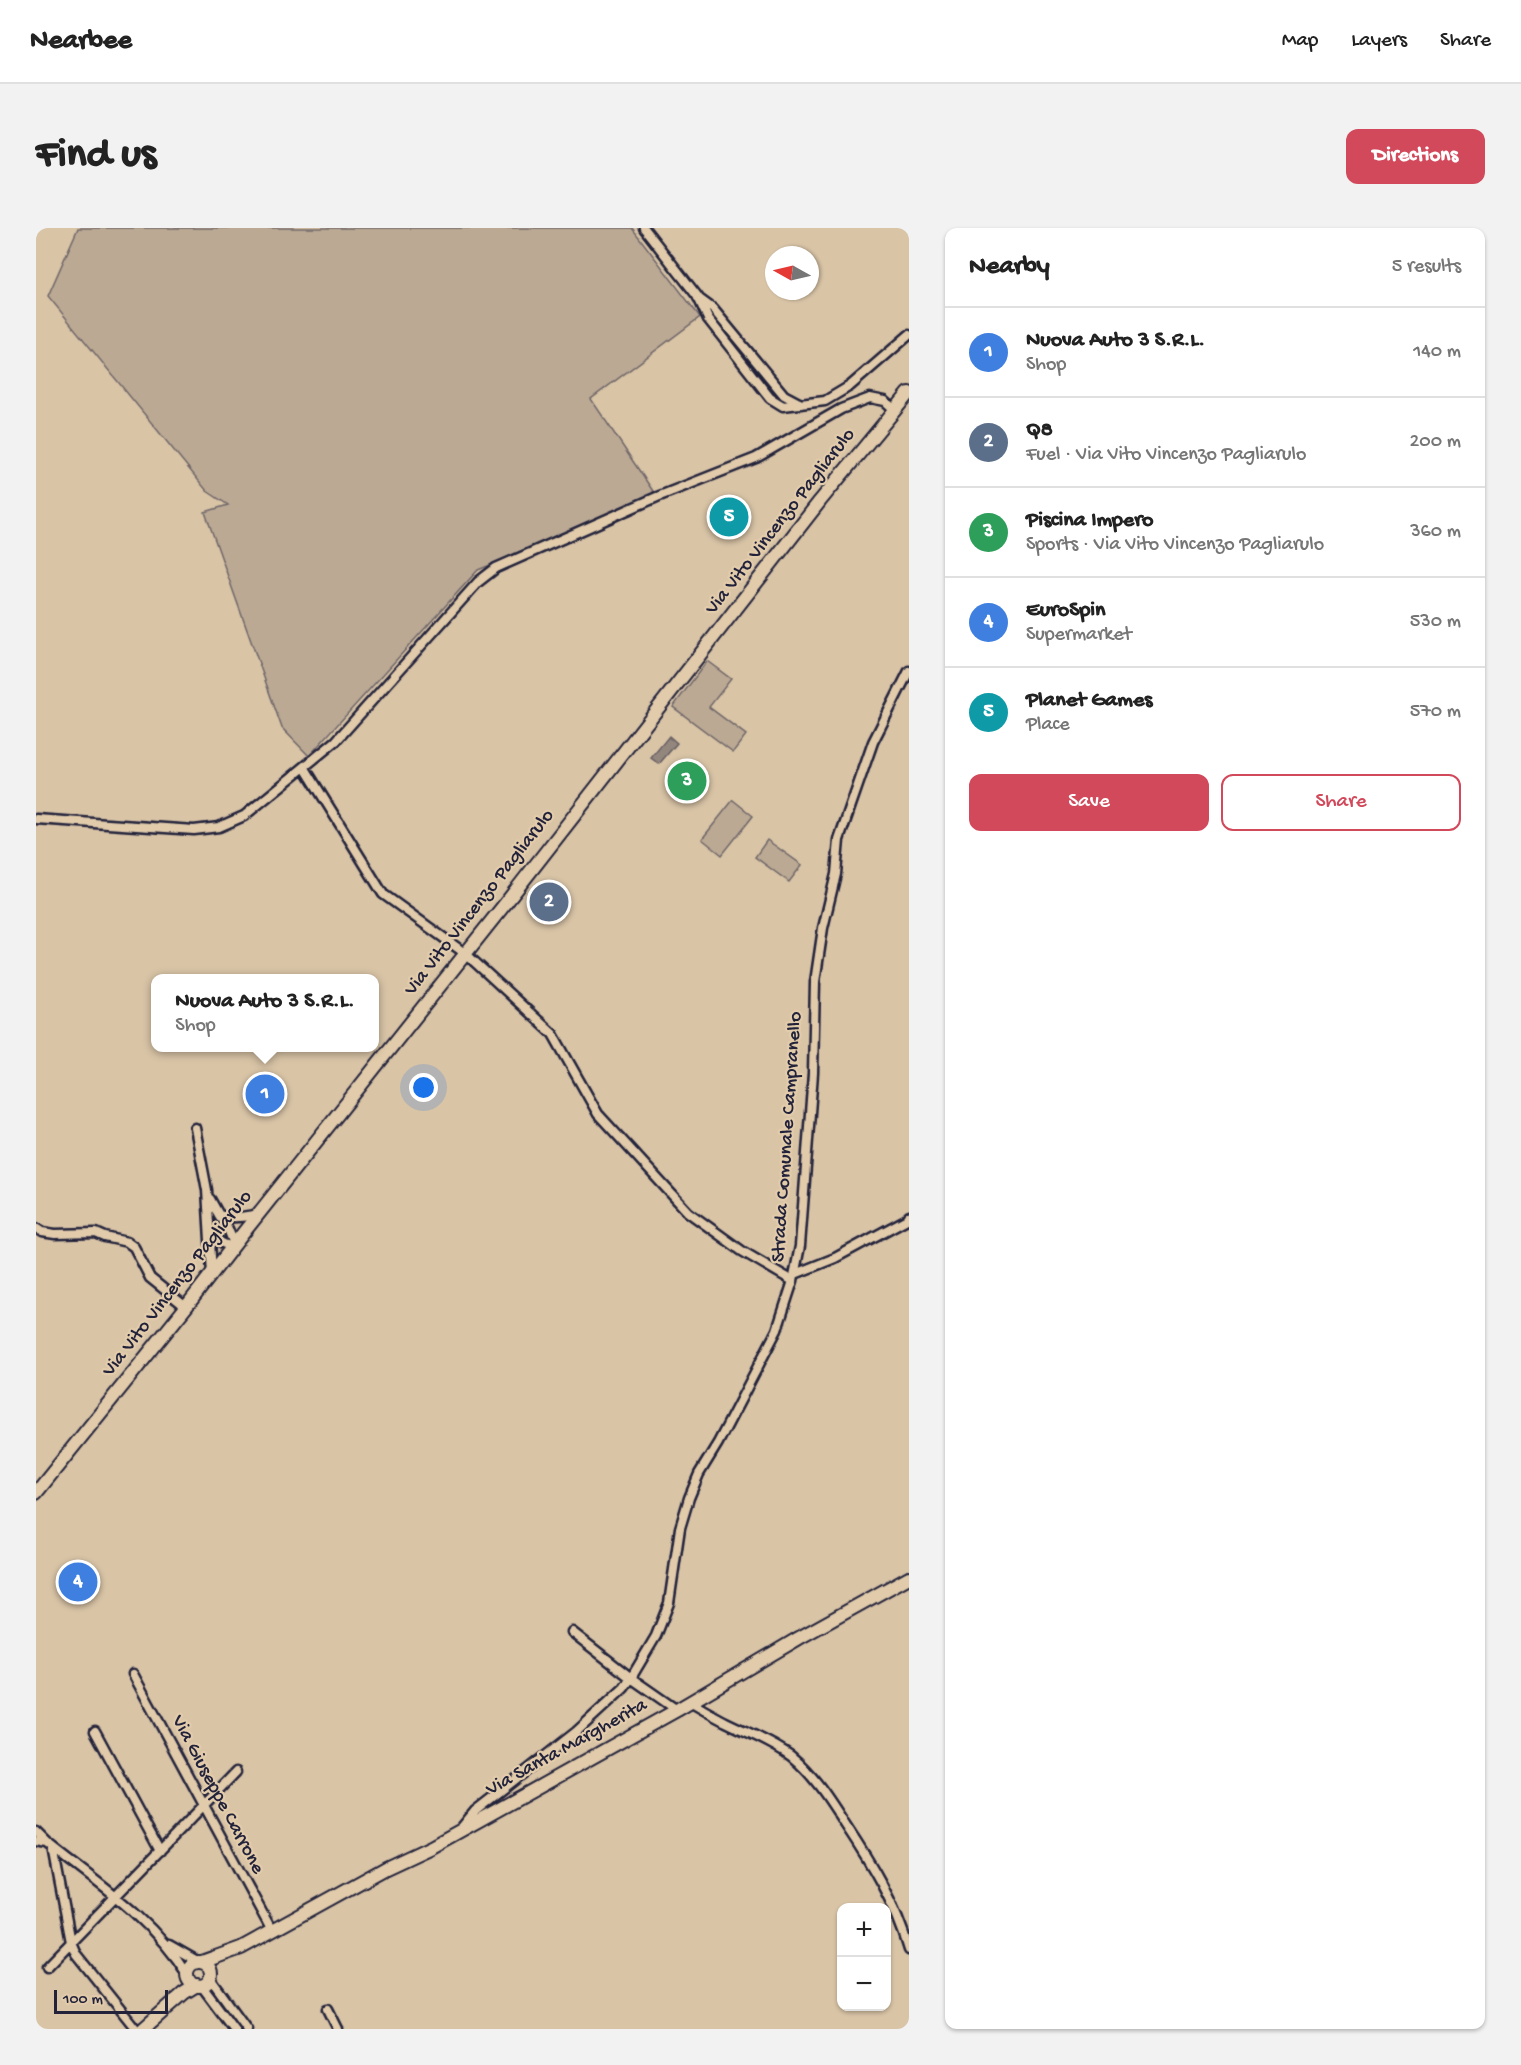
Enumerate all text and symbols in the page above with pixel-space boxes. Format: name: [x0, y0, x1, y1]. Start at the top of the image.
text: Nearbee: [30, 25, 132, 58]
text: Map: [1282, 29, 1318, 54]
text: Layers: [1351, 29, 1407, 54]
text: Share: [1440, 29, 1491, 54]
button: Directions: [1346, 129, 1485, 184]
text: Find us: [36, 132, 156, 181]
north arrow: [765, 246, 819, 300]
text: Nearby: [969, 252, 1050, 283]
text: 5 results: [1392, 256, 1461, 279]
text: Nuova Auto 3 S.R.L.: [1026, 328, 1205, 354]
text: 1: [984, 341, 993, 364]
text: 140 m: [1413, 341, 1461, 364]
text: Shop: [1026, 354, 1066, 377]
text: Q8: [1026, 418, 1053, 444]
street label: Via Vito Vincenzo Pagliarulo: [700, 424, 861, 621]
text: 2: [984, 431, 993, 454]
text: 200 m: [1410, 431, 1461, 454]
text: Fuel · Via Vito Vincenzo Pagliarulo: [1026, 444, 1306, 467]
pin: 5: [710, 494, 748, 540]
text: Piscina Impero: [1026, 508, 1153, 534]
text: 3: [983, 521, 994, 544]
text: 360 m: [1410, 521, 1461, 544]
text: Sports · Via Vito Vincenzo Pagliarulo: [1026, 534, 1324, 557]
text: EuroSpin: [1026, 598, 1106, 624]
text: 4: [984, 611, 993, 634]
text: 530 m: [1410, 611, 1461, 634]
text: Supermarket: [1026, 624, 1132, 647]
text: Planet Games: [1026, 688, 1152, 714]
text: 5: [983, 701, 994, 724]
text: 570 m: [1410, 701, 1461, 724]
text: Place: [1026, 714, 1070, 737]
pin: 3: [668, 758, 706, 804]
button: Save: [969, 774, 1209, 831]
button: Share: [1221, 774, 1461, 831]
street label: Via Vito Vincenzo Pagliarulo: [399, 805, 560, 1002]
pin: 2: [530, 880, 568, 924]
popup: [151, 974, 379, 1052]
text: Nuova Auto 3 S.R.L.: [175, 989, 355, 1015]
street label: Strada Comunale Campranello: [768, 1011, 808, 1263]
text: Shop: [175, 1015, 216, 1038]
pin: 1: [246, 1072, 284, 1116]
your location: [409, 1073, 438, 1102]
street label: Via Vito Vincenzo Pagliarulo: [97, 1186, 258, 1383]
pin: 4: [58, 1560, 98, 1604]
street label: Via Santa Margherita: [482, 1694, 652, 1802]
street label: Via Giuseppe Carrone: [165, 1711, 269, 1879]
map controls: [837, 1903, 891, 2011]
button: +: [837, 1903, 891, 1957]
button: −: [837, 1957, 891, 2011]
scale bar: [54, 1987, 168, 2014]
text: 100 m: [63, 1991, 103, 2010]

